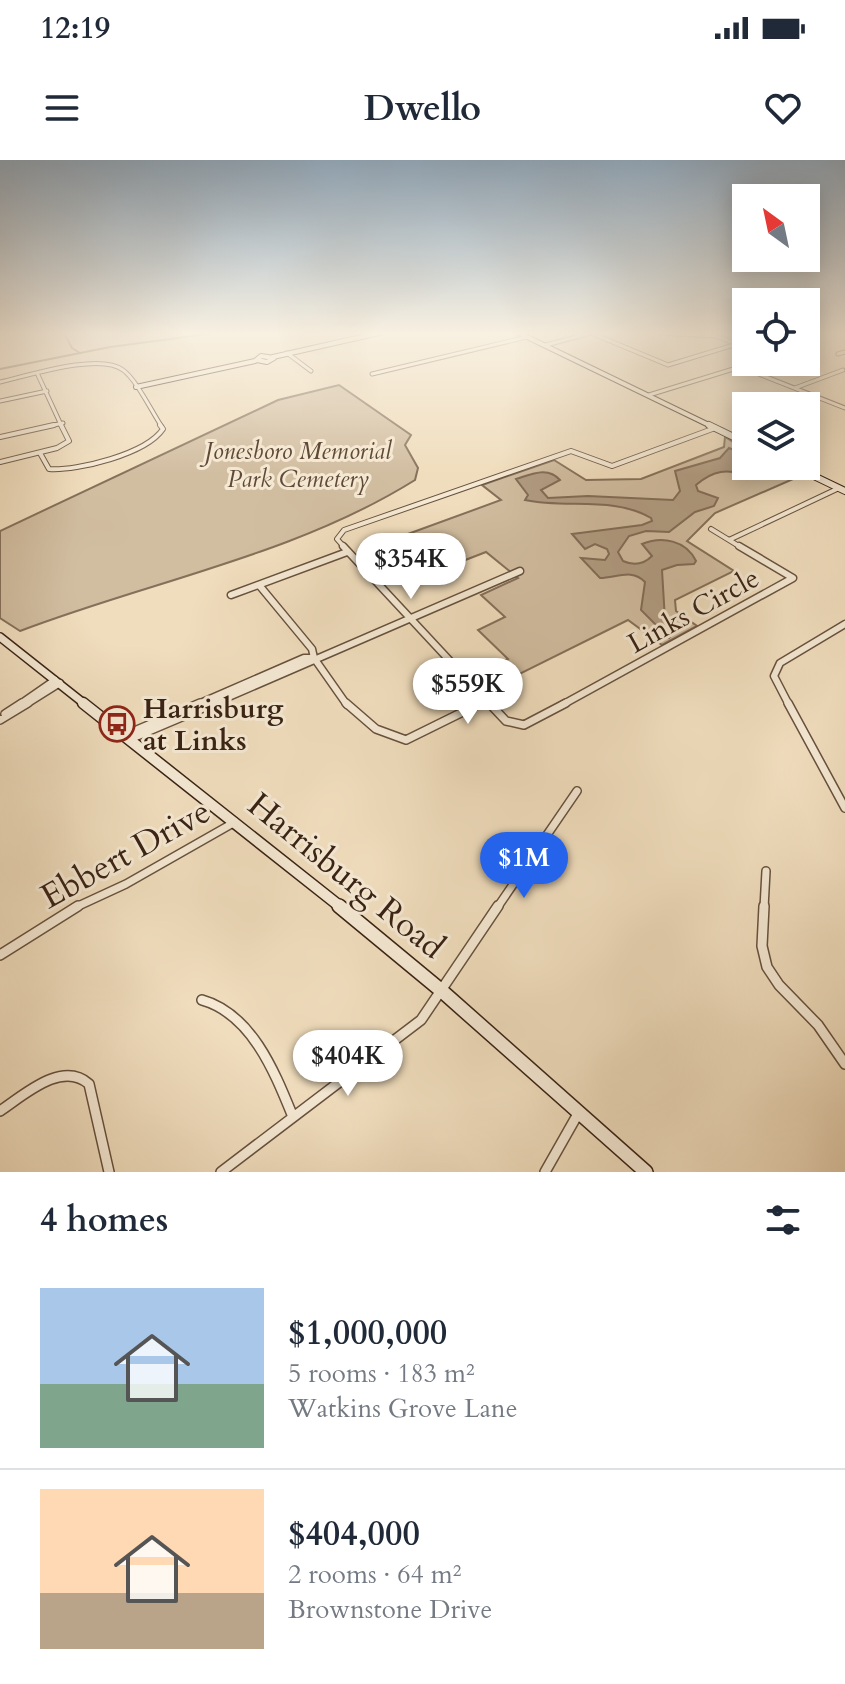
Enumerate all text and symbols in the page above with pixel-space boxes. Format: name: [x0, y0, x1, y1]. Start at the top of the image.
text: 12:19: [40, 8, 110, 49]
text: Dwello: [364, 84, 481, 133]
icon: menu: [40, 86, 84, 130]
icon: heart: [761, 86, 805, 130]
north arrow: [732, 184, 820, 272]
map controls: [732, 184, 820, 480]
button: locate: [732, 288, 820, 376]
button: layers: [732, 392, 820, 480]
park label: Jonesboro Memorial Park Cemetery: [200, 435, 393, 496]
pin: $354K: [355, 533, 467, 601]
text: $354K: [374, 541, 448, 576]
street label: Links Circle: [621, 559, 766, 663]
pin: $559K: [412, 658, 524, 726]
text: $559K: [431, 666, 505, 701]
place label: Harrisburg at Links: [143, 690, 284, 760]
bus stop icon: Harrisburg at Links: [98, 705, 136, 743]
street label: Harrisburg Road: [238, 782, 455, 970]
street label: Ebbert Drive: [32, 788, 219, 919]
pin: $1M: [485, 832, 563, 900]
text: $1M: [498, 840, 550, 875]
pin: $404K: [292, 1030, 404, 1098]
text: $404K: [311, 1038, 385, 1073]
text: 4 homes: [40, 1197, 168, 1243]
icon: filters: [761, 1198, 805, 1242]
text: $1,000,000: [288, 1310, 447, 1356]
icon: home: [104, 1320, 200, 1416]
text: 5 rooms · 183 m²: [288, 1356, 475, 1391]
text: Watkins Grove Lane: [288, 1391, 517, 1426]
text: $404,000: [288, 1511, 420, 1557]
icon: home: [104, 1521, 200, 1617]
text: 2 rooms · 64 m²: [288, 1557, 461, 1592]
text: Brownstone Drive: [288, 1592, 492, 1627]

